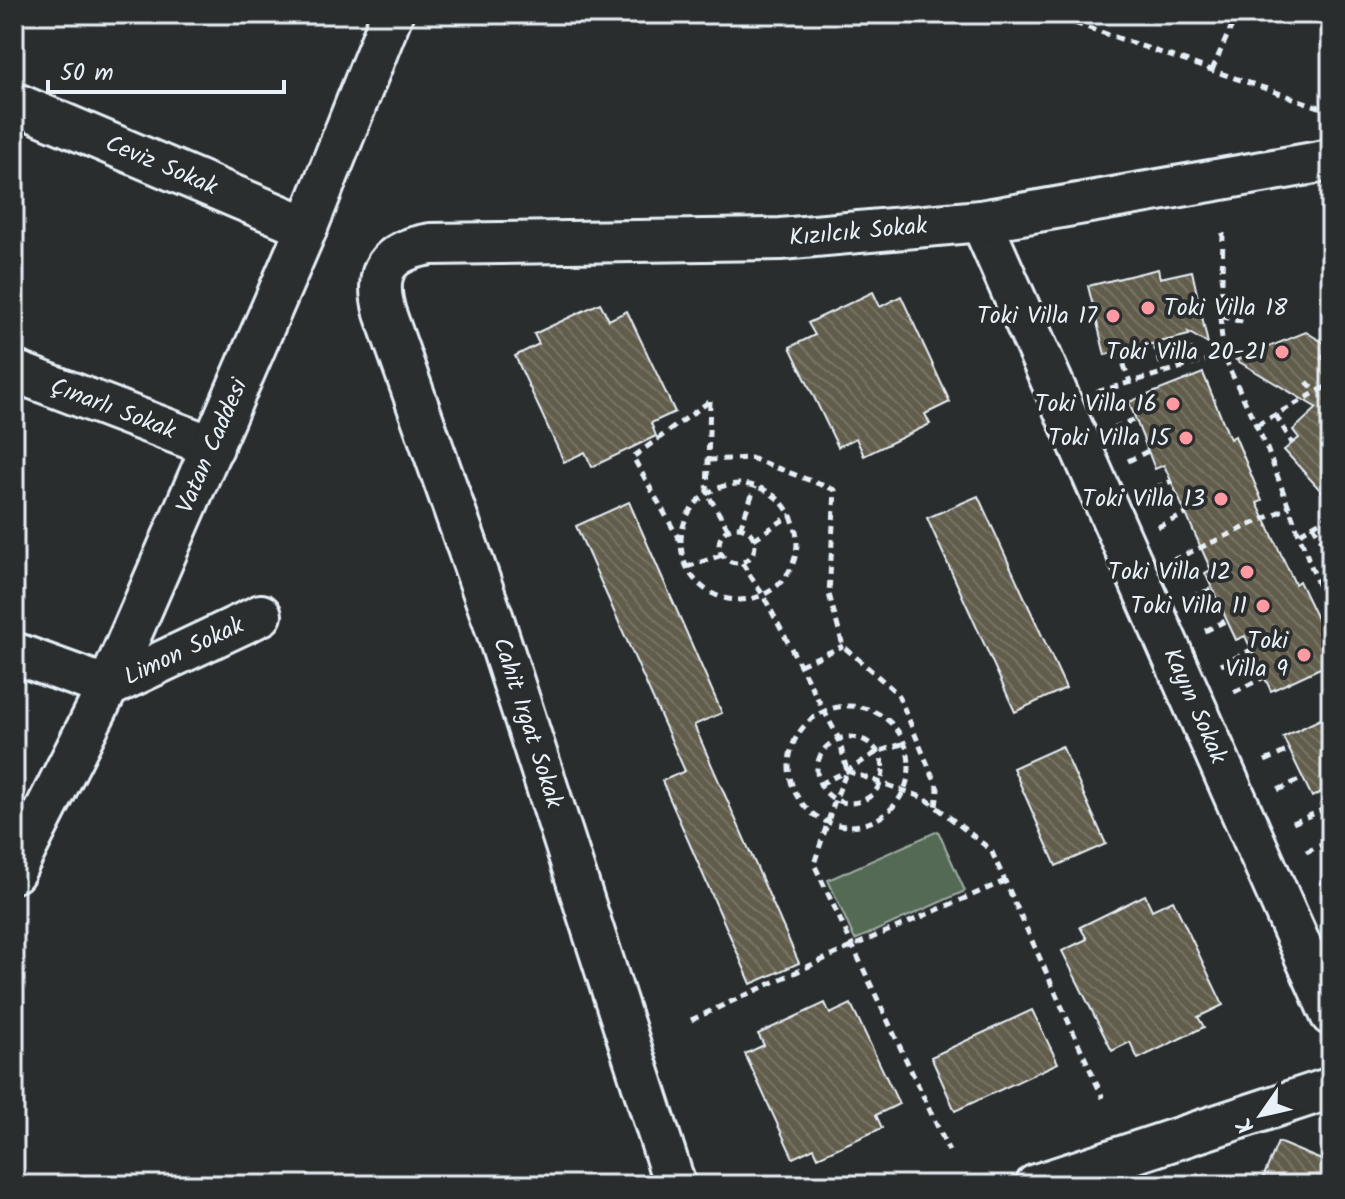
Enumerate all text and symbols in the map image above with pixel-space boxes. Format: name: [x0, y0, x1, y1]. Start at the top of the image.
scale bar: [48, 44, 284, 94]
text: 50 m: [60, 54, 114, 93]
street label: Ceviz Sokak: [99, 124, 224, 207]
street label: Kızılcık Sokak: [787, 206, 930, 258]
place label: Toki Villa 18: [1164, 289, 1288, 328]
place label: Toki Villa 17: [977, 297, 1098, 336]
marker: Toki Villa 18: [1139, 299, 1157, 317]
marker: Toki Villa 17: [1104, 307, 1122, 325]
place label: Toki Villa 20-21: [1106, 333, 1266, 372]
marker: Toki Villa 20-21: [1273, 343, 1291, 361]
street label: Çınarlı Sokak: [44, 367, 182, 451]
street label: Vatan Caddesi: [166, 371, 259, 520]
place label: Toki Villa 16: [1035, 385, 1157, 424]
marker: Toki Villa 16: [1164, 395, 1182, 413]
place label: Toki Villa 15: [1048, 419, 1172, 458]
marker: Toki Villa 15: [1177, 429, 1195, 447]
place label: Toki Villa 13: [1082, 480, 1205, 519]
marker: Toki Villa 13: [1212, 490, 1230, 508]
place label: Toki Villa 12: [1108, 553, 1231, 592]
marker: Toki Villa 12: [1238, 563, 1256, 581]
place label: Toki Villa 11: [1131, 587, 1247, 626]
marker: Toki Villa 11: [1254, 597, 1272, 615]
street label: Limon Sokak: [118, 606, 251, 696]
place label: Toki Villa 9: [1225, 622, 1289, 689]
street label: Cahit Irgat Sokak: [481, 633, 573, 814]
street label: Kayın Sokak: [1152, 642, 1238, 771]
marker: Toki Villa 9: [1295, 646, 1313, 664]
north arrow: [1221, 1075, 1301, 1155]
text: K: [1228, 1110, 1265, 1140]

